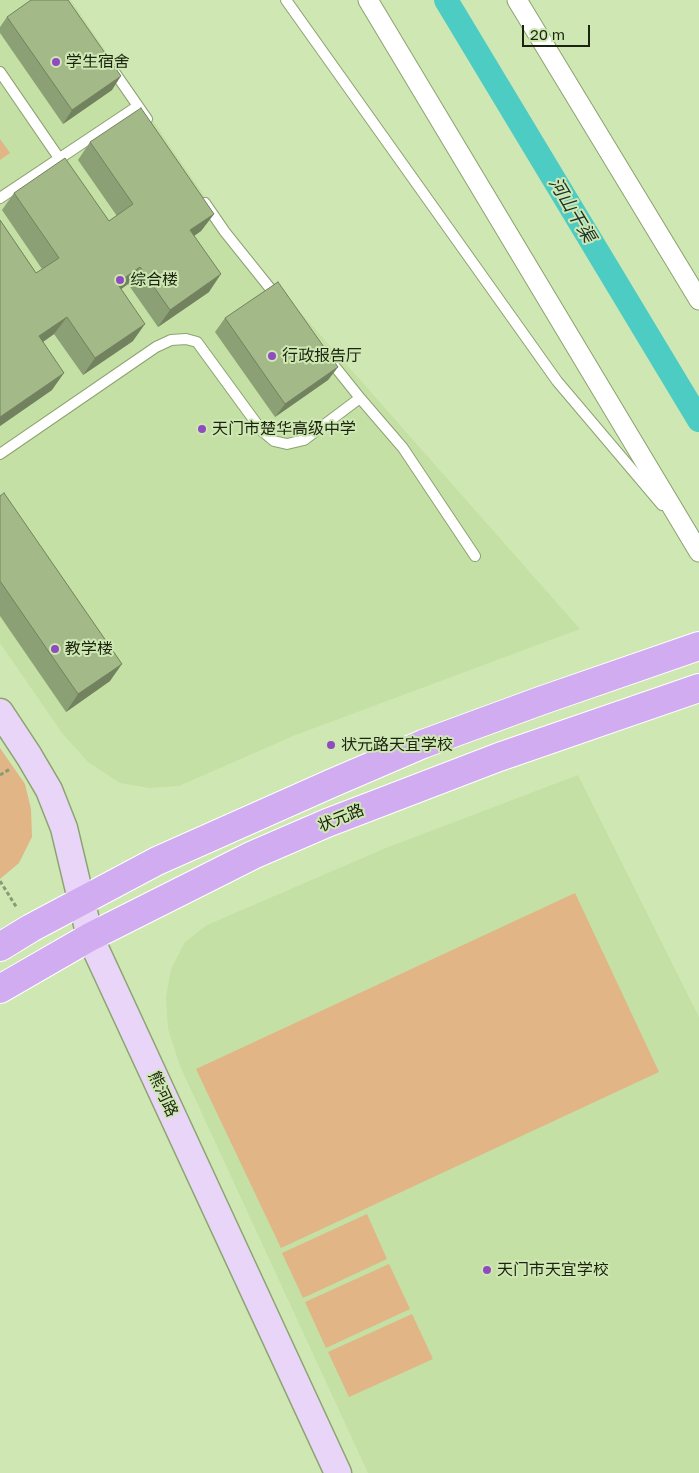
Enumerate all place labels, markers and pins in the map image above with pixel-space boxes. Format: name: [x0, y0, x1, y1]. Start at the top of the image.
place label: 学生宿舍: [66, 52, 130, 72]
marker: 学生宿舍: [50, 56, 62, 68]
place label: 综合楼: [130, 270, 178, 290]
marker: 综合楼: [114, 274, 126, 286]
place label: 行政报告厅: [282, 346, 362, 366]
marker: 行政报告厅: [266, 350, 278, 362]
place label: 天门市楚华高级中学: [212, 419, 356, 439]
marker: 天门市楚华高级中学: [196, 423, 208, 435]
place label: 教学楼: [65, 639, 113, 659]
marker: 教学楼: [49, 643, 61, 655]
place label: 状元路天宜学校: [341, 735, 453, 755]
marker: 状元路天宜学校: [325, 739, 337, 751]
place label: 天门市天宜学校: [497, 1260, 609, 1280]
marker: 天门市天宜学校: [481, 1264, 493, 1276]

